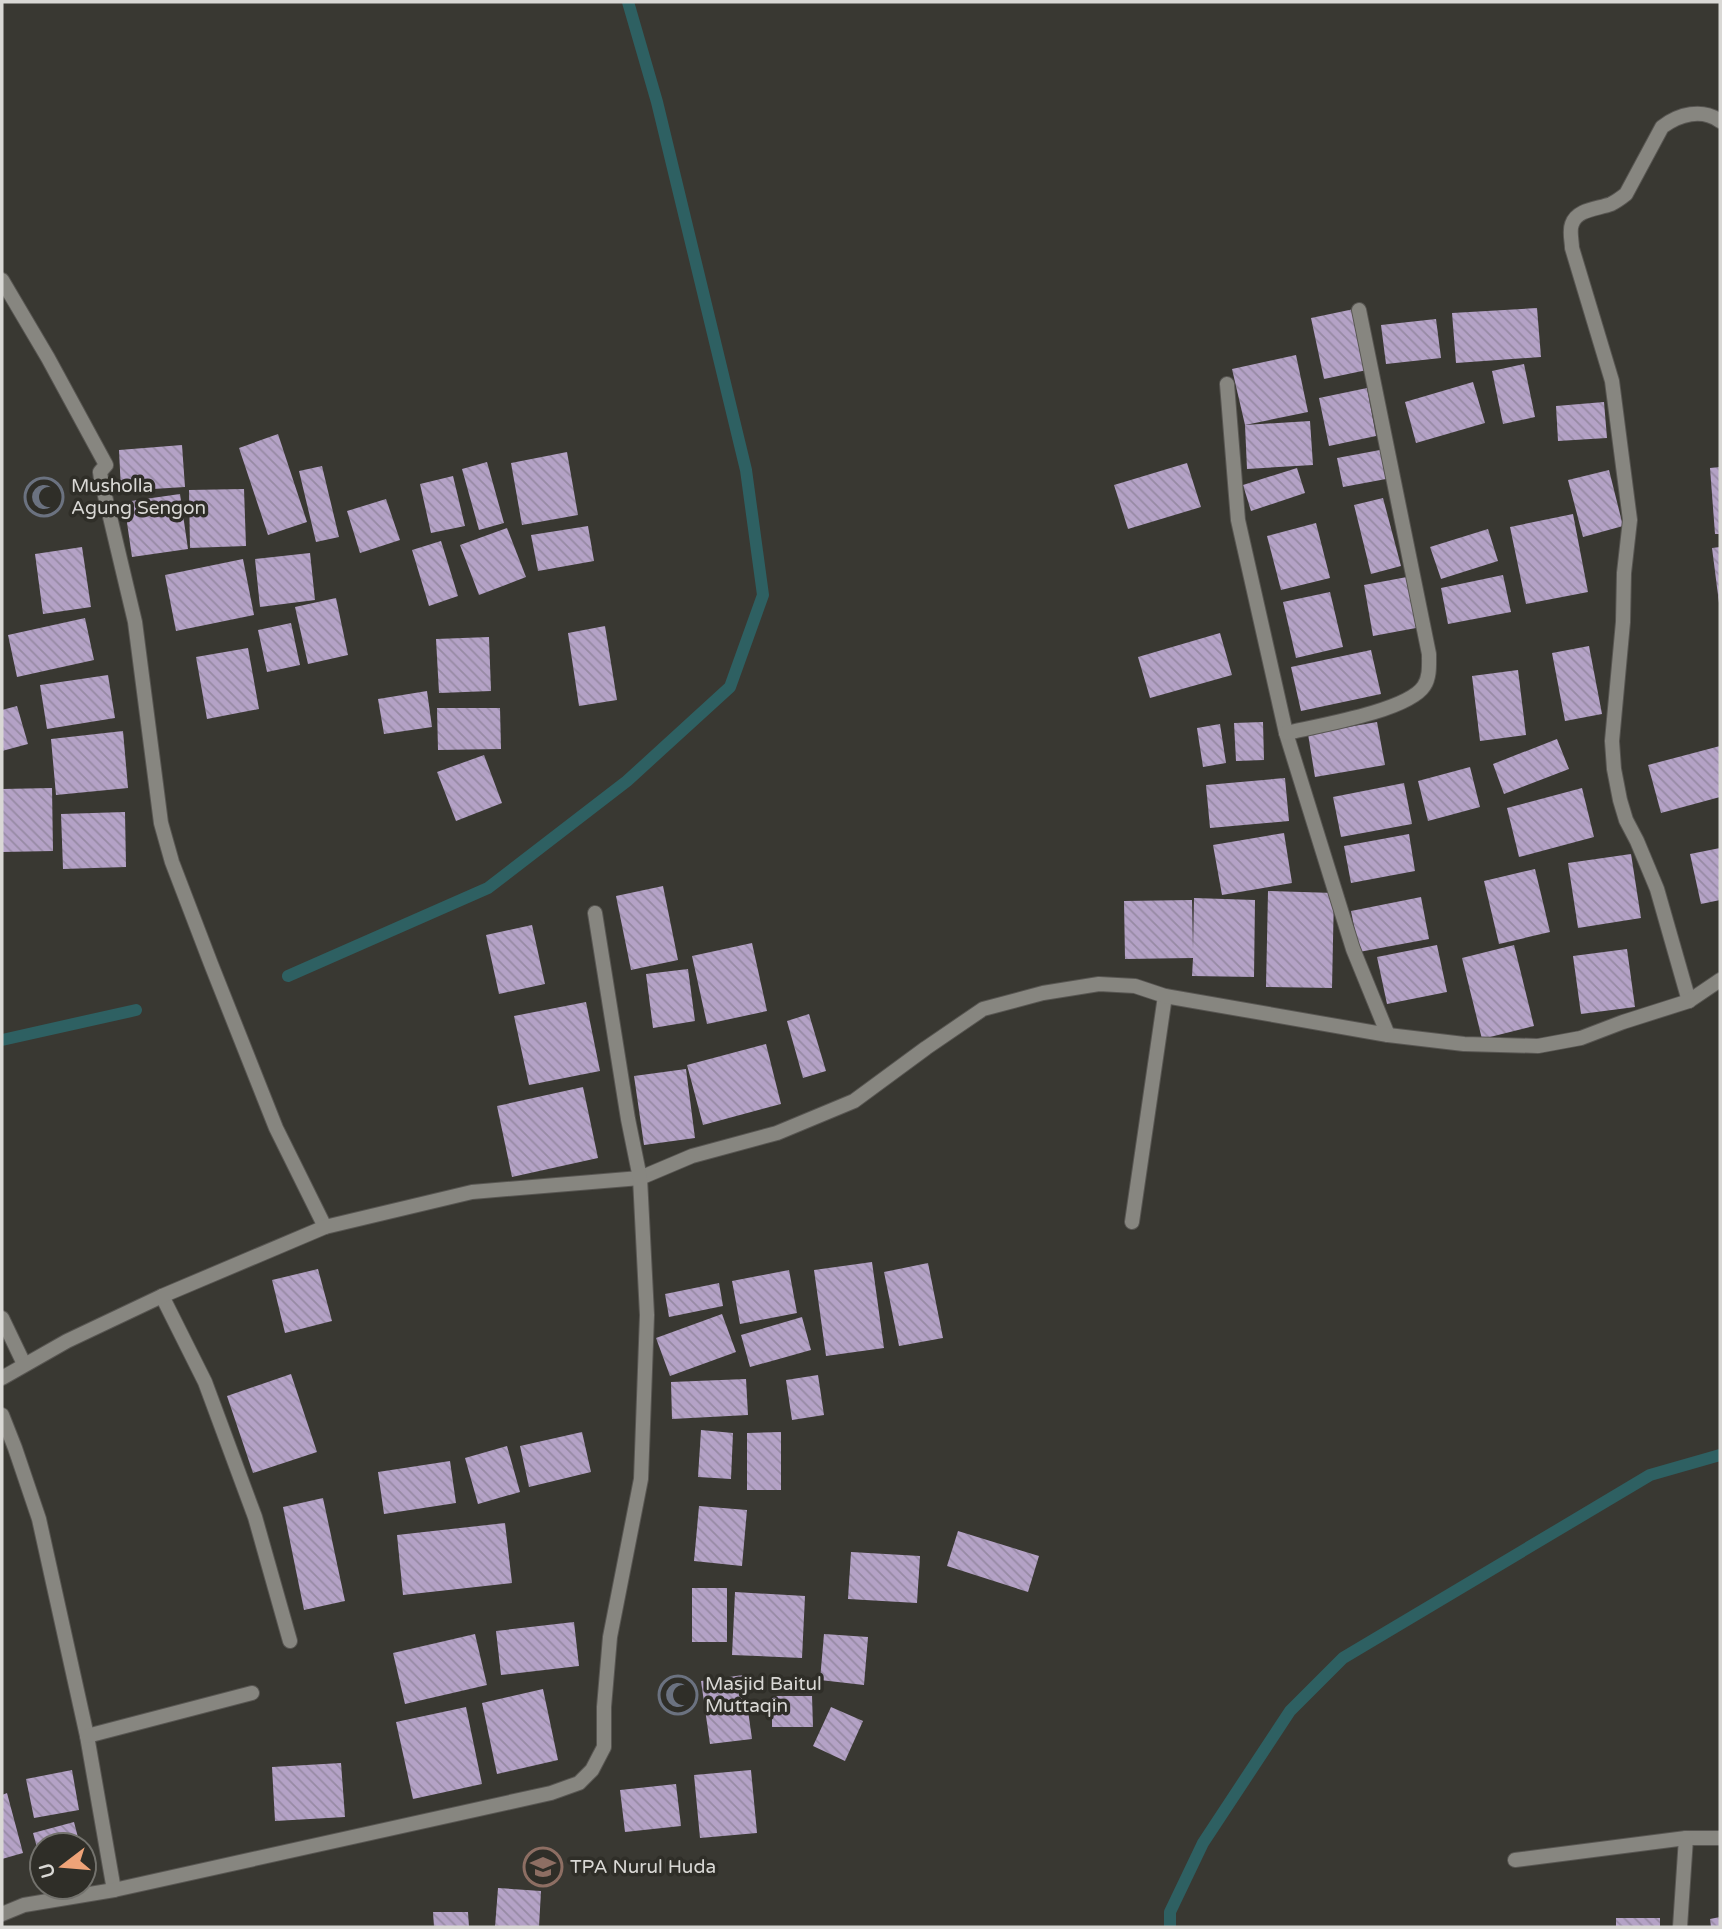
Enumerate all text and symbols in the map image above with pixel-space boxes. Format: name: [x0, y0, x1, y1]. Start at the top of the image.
place label: Musholla Agung Sengon: [71, 475, 206, 519]
mosque icon: Musholla Agung Sengon: [23, 476, 65, 518]
place label: Masjid Baitul Muttaqin: [705, 1673, 822, 1717]
mosque icon: Masjid Baitul Muttaqin: [657, 1674, 699, 1716]
north arrow: [28, 1831, 98, 1901]
school or university icon: TPA Nurul Huda: [522, 1846, 564, 1888]
place label: TPA Nurul Huda: [570, 1856, 716, 1878]
text: U: [35, 1860, 60, 1880]

